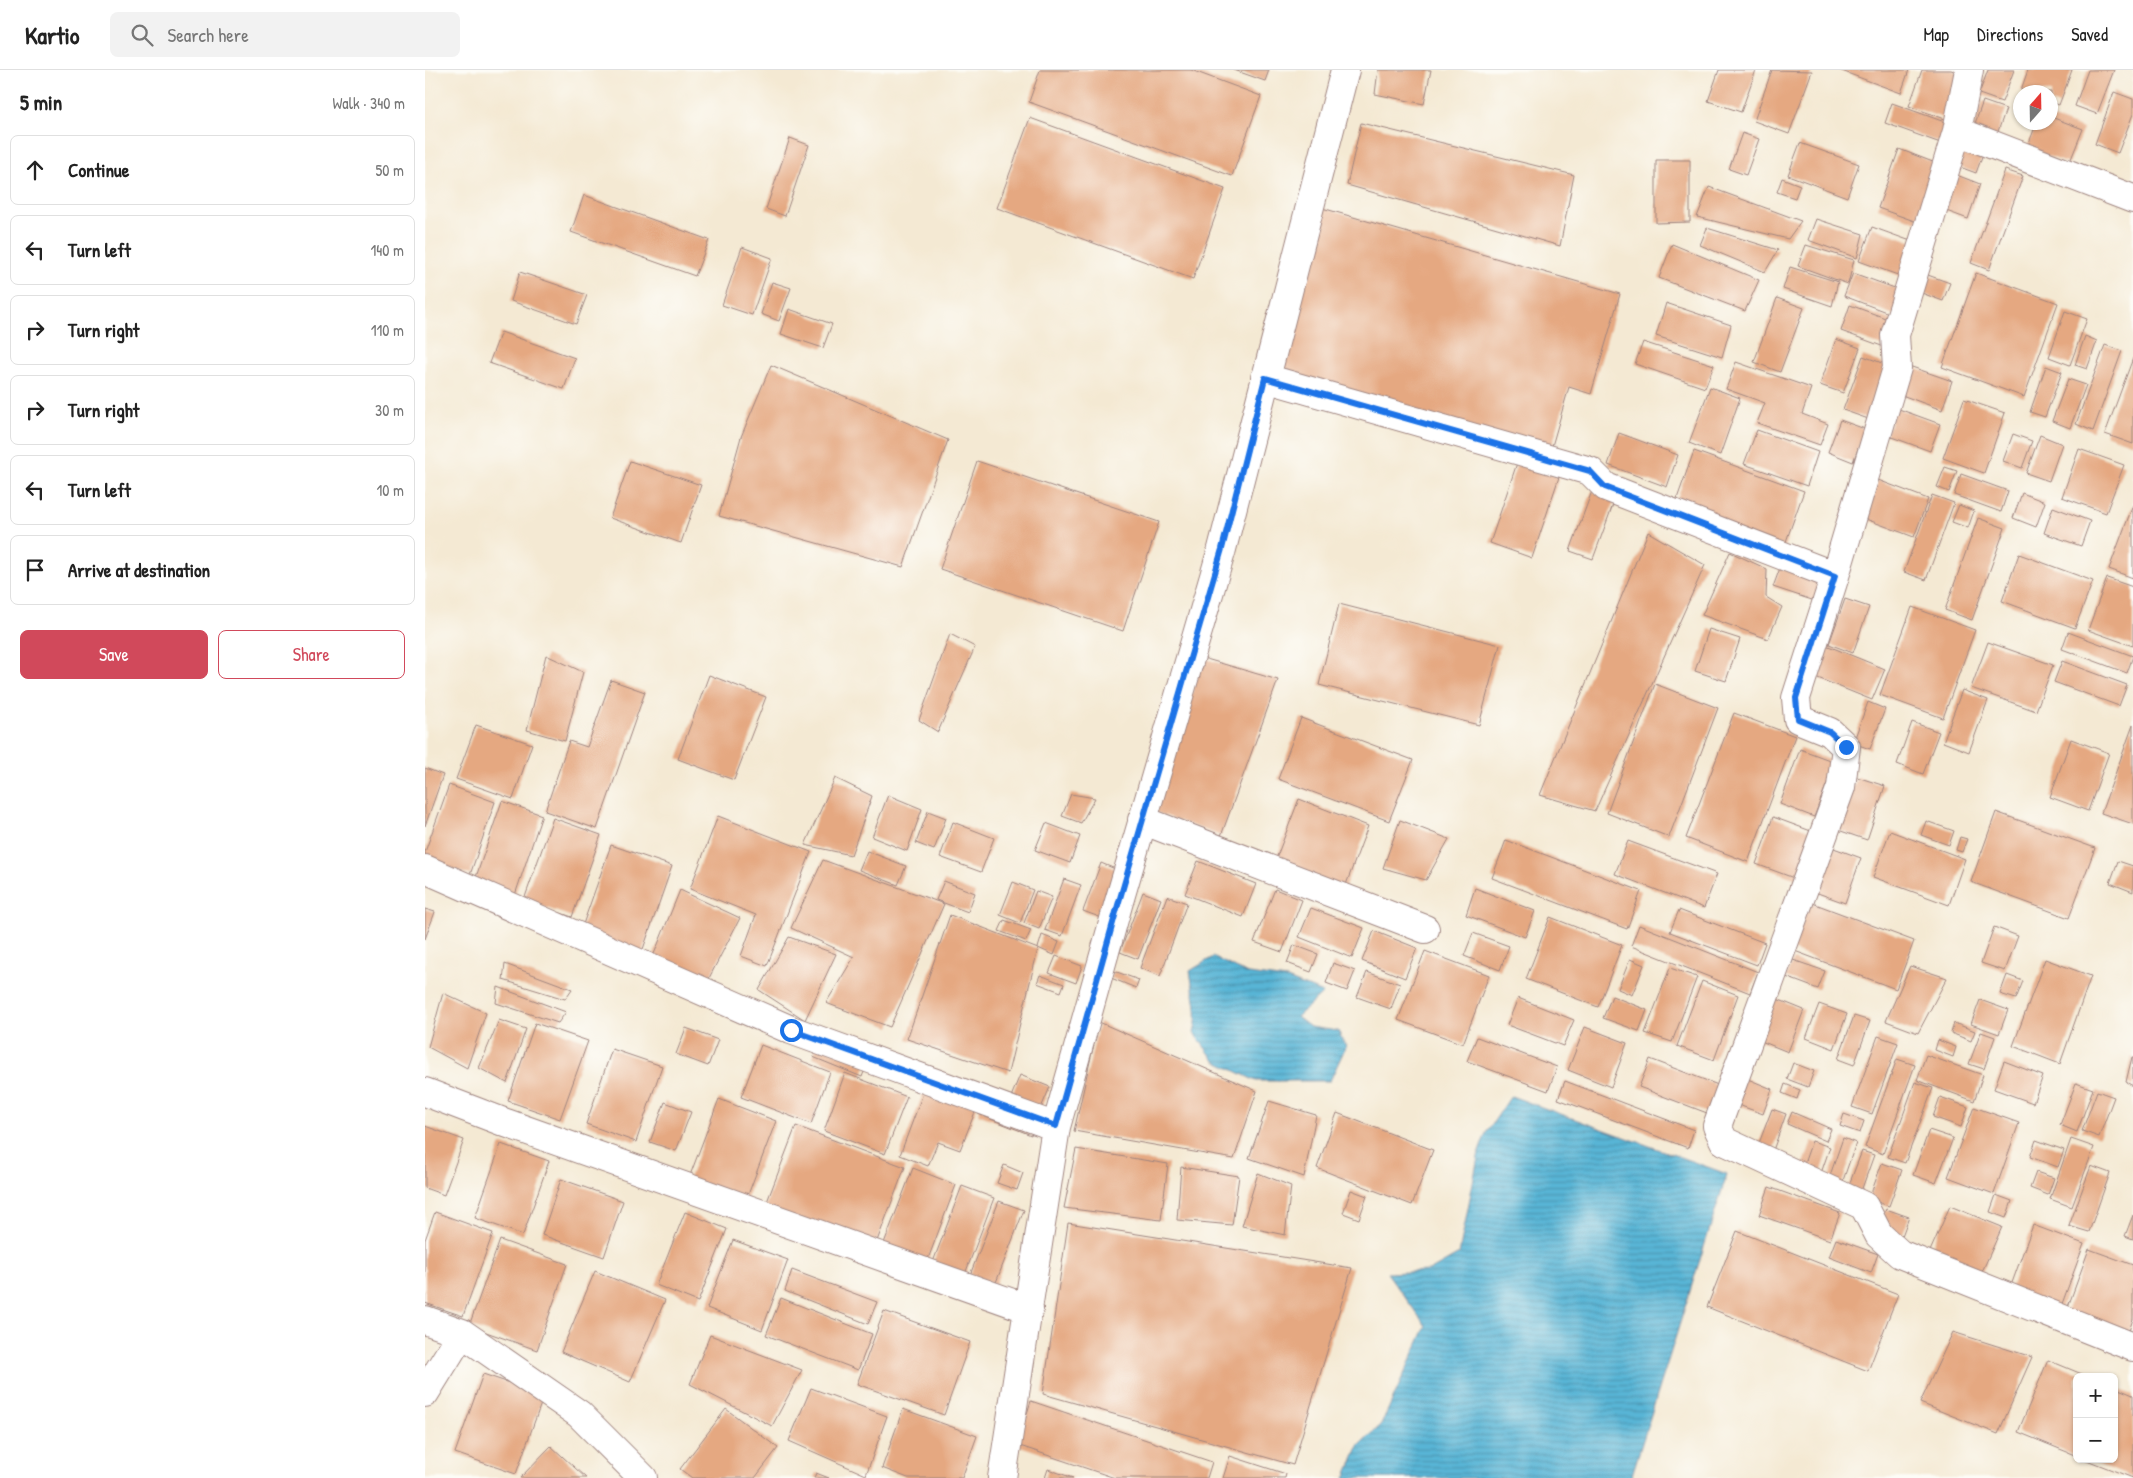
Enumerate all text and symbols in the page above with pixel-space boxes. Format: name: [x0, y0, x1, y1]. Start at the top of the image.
search box: [110, 12, 460, 57]
text: Kartio: [25, 19, 80, 51]
icon: search: [128, 21, 156, 49]
text: Search here: [168, 22, 249, 48]
text: Map: [1924, 22, 1949, 47]
text: Directions: [1977, 22, 2043, 47]
text: Saved: [2071, 22, 2108, 47]
north arrow: [2013, 85, 2058, 130]
text: 5 min: [20, 88, 62, 117]
text: Walk · 340 m: [333, 92, 405, 114]
icon: ahead: [21, 156, 49, 184]
text: Continue: [68, 157, 129, 183]
text: 50 m: [376, 159, 404, 181]
icon: left: [21, 236, 49, 264]
text: Turn left: [68, 237, 131, 263]
text: 140 m: [370, 239, 404, 261]
icon: right: [21, 316, 49, 344]
text: Turn right: [68, 317, 139, 343]
text: 110 m: [371, 319, 404, 341]
icon: right: [21, 396, 49, 424]
text: Turn right: [68, 397, 139, 423]
text: 30 m: [375, 399, 404, 421]
icon: left: [21, 476, 49, 504]
text: Turn left: [68, 477, 131, 503]
text: 10 m: [376, 479, 404, 501]
icon: arrive: [21, 556, 49, 584]
text: Arrive at destination: [68, 557, 210, 583]
button: Save: [20, 630, 208, 679]
button: Share: [218, 630, 405, 679]
route end: [1835, 736, 1858, 759]
route start: [780, 1019, 803, 1042]
map controls: [2073, 1373, 2118, 1463]
button: +: [2073, 1373, 2118, 1418]
button: −: [2073, 1418, 2118, 1463]

